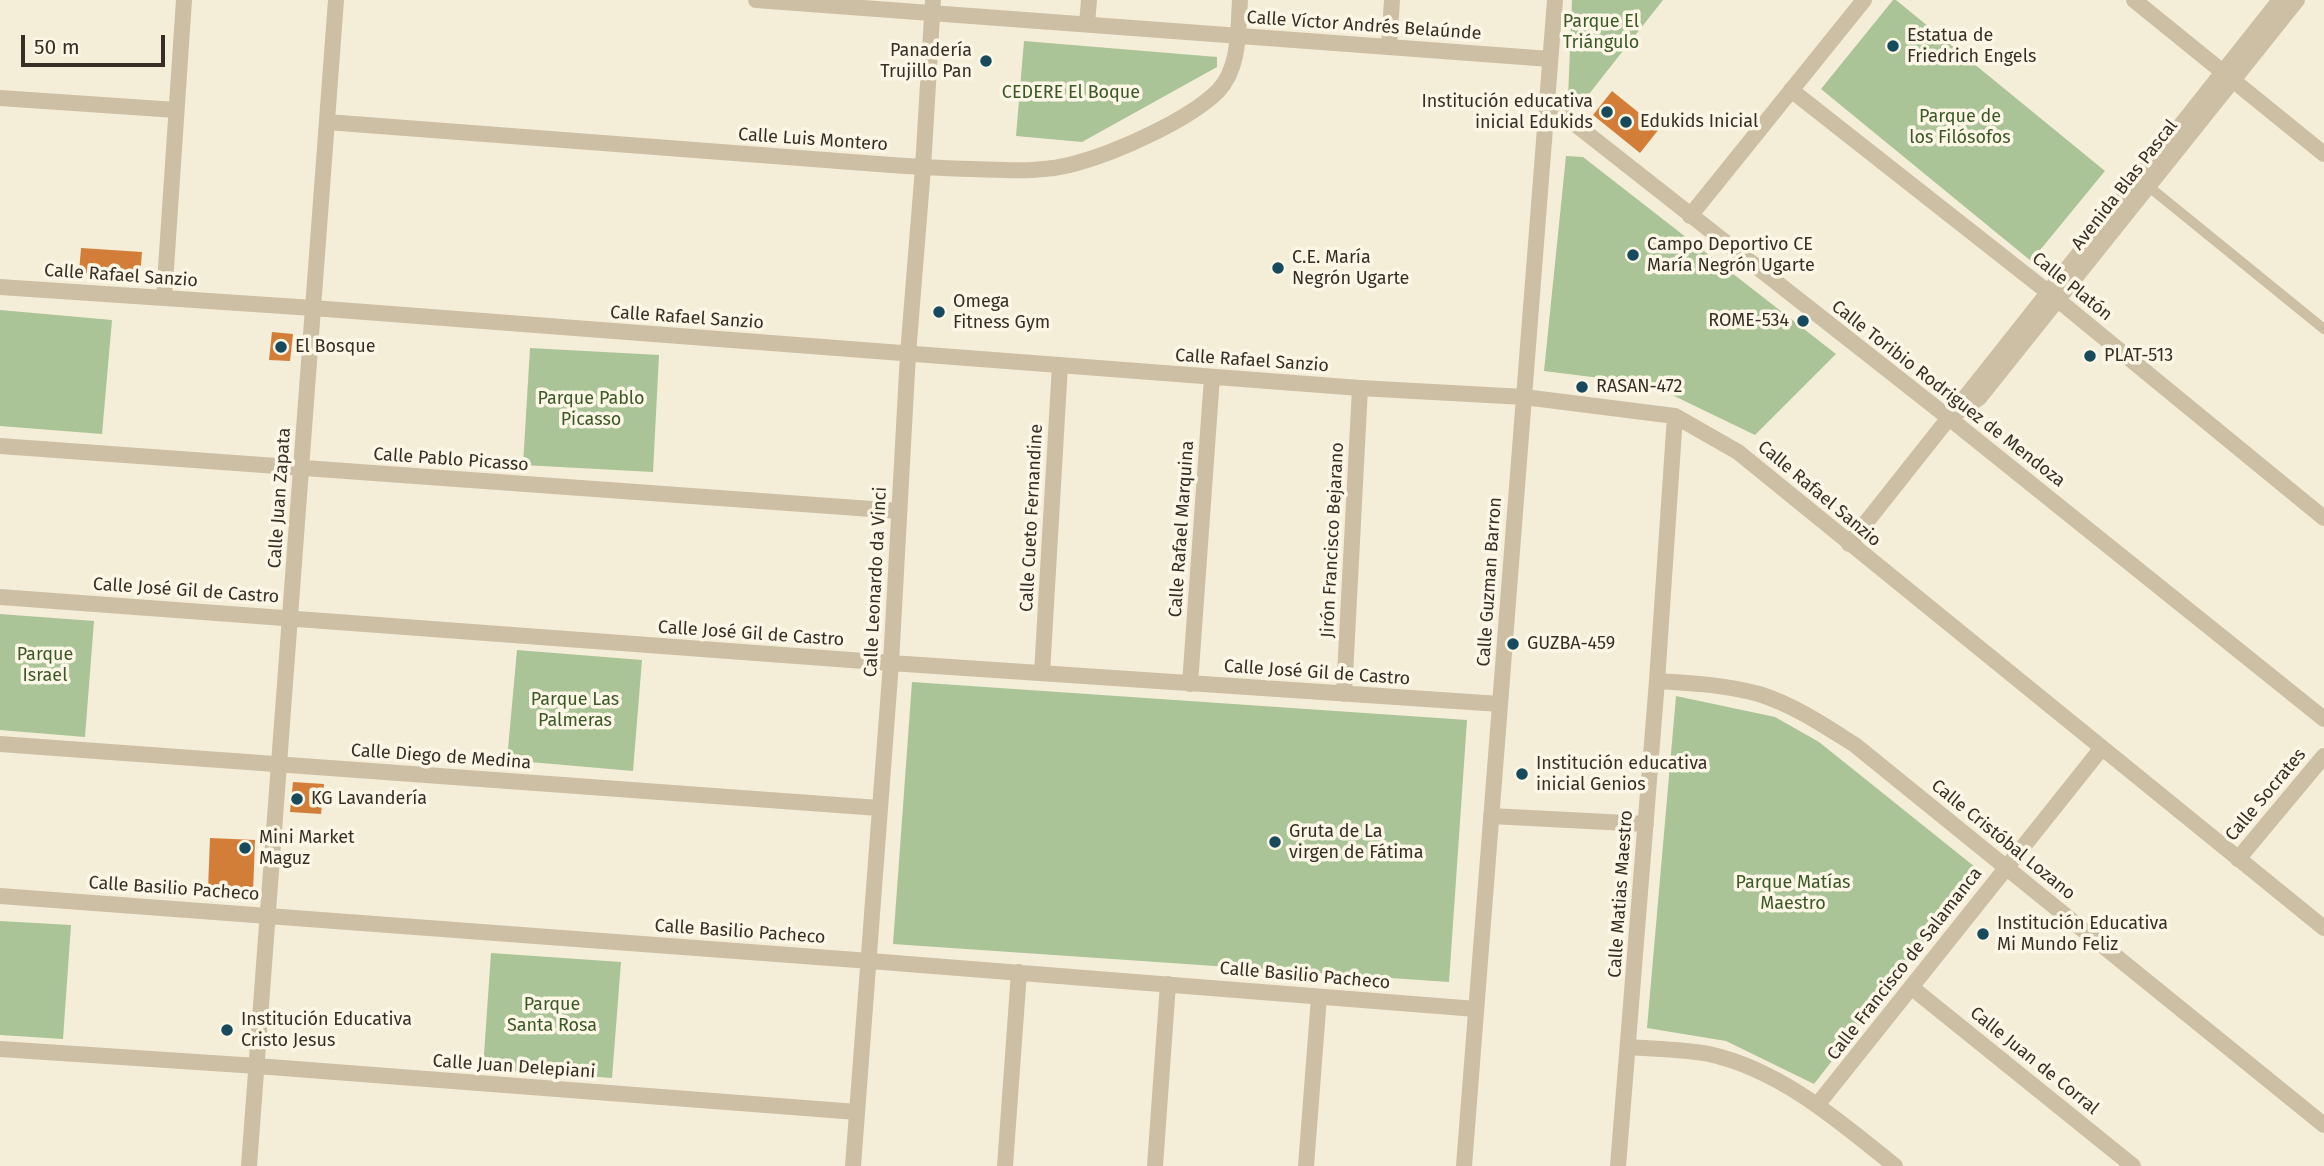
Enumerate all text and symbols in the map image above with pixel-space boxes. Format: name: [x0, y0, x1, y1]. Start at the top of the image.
street label: Calle Víctor Andrés Belaúnde: [1246, 7, 1482, 45]
park label: Parque El Triángulo: [1563, 11, 1639, 54]
scale bar: [24, 21, 168, 65]
place label: Estatua de Friedrich Engels: [1907, 25, 2036, 68]
text: 50 m: [34, 34, 80, 60]
marker: Estatua de Friedrich Engels: [1885, 38, 1901, 54]
place label: Panadería Trujillo Pan: [880, 40, 972, 82]
marker: Panadería Trujillo Pan: [978, 53, 994, 69]
park label: CEDERE El Boque: [1002, 82, 1140, 104]
place label: Institución educativa inicial Edukids: [1421, 91, 1593, 134]
marker: Institución educativa inicial Edukids: [1599, 104, 1615, 120]
park label: Parque de los Filósofos: [1909, 106, 2011, 148]
place label: Edukids Inicial: [1640, 111, 1758, 133]
marker: Edukids Inicial: [1618, 114, 1634, 130]
street label: Avenida Blas Pascal: [2067, 115, 2183, 255]
street label: Calle Luis Montero: [737, 124, 889, 156]
place label: Campo Deportivo CE María Negrón Ugarte: [1647, 234, 1815, 276]
place label: C.E. María Negrón Ugarte: [1292, 247, 1409, 290]
marker: Campo Deportivo CE María Negrón Ugarte: [1625, 247, 1641, 263]
street label: Calle Platón: [2027, 248, 2117, 326]
street label: Calle Rafael Sanzio: [43, 260, 199, 292]
marker: C.E. María Negrón Ugarte: [1270, 260, 1286, 276]
place label: Omega Fitness Gym: [953, 291, 1050, 334]
street label: Calle Toribio Rodriguez de Mendoza: [1827, 296, 2069, 492]
street label: Calle Rafael Sanzio: [609, 302, 765, 334]
marker: Omega Fitness Gym: [931, 304, 947, 320]
place label: ROME-534: [1708, 310, 1789, 332]
marker: ROME-534: [1795, 313, 1811, 329]
place label: El Bosque: [295, 336, 375, 358]
marker: El Bosque: [273, 339, 289, 355]
street label: Calle Rafael Sanzio: [1174, 345, 1330, 377]
place label: PLAT-513: [2104, 345, 2173, 367]
marker: PLAT-513: [2082, 348, 2098, 364]
place label: RASAN-472: [1596, 376, 1682, 398]
marker: RASAN-472: [1574, 379, 1590, 395]
park label: Parque Pablo Picasso: [537, 388, 645, 430]
street label: Calle Cueto Fernandine: [1016, 423, 1048, 613]
street label: Calle Juan Zapata: [264, 427, 296, 569]
street label: Calle Rafael Sanzio: [1753, 436, 1885, 552]
street label: Calle Rafael Marquina: [1165, 440, 1199, 618]
street label: Jirón Francisco Bejarano: [1317, 442, 1349, 638]
street label: Calle Pablo Picasso: [373, 444, 529, 476]
street label: Calle Leonardo da Vinci: [860, 486, 892, 678]
street label: Calle Guzman Barron: [1473, 496, 1507, 668]
street label: Calle José Gil de Castro: [92, 574, 280, 608]
street label: Calle José Gil de Castro: [657, 617, 845, 651]
place label: GUZBA-459: [1527, 633, 1615, 655]
marker: GUZBA-459: [1505, 636, 1521, 652]
park label: Parque Israel: [17, 644, 73, 686]
street label: Calle José Gil de Castro: [1223, 656, 1411, 690]
park label: Parque Las Palmeras: [531, 689, 619, 732]
street label: Calle Diego de Medina: [350, 740, 532, 774]
street label: Calle Socrates: [2221, 744, 2311, 846]
place label: Institución educativa inicial Genios: [1536, 753, 1708, 796]
marker: Institución educativa inicial Genios: [1514, 766, 1530, 782]
street label: Calle Cristóbal Lozano: [1927, 775, 2079, 905]
place label: KG Lavandería: [311, 788, 427, 810]
marker: KG Lavandería: [289, 791, 305, 807]
street label: Calle Matias Maestro: [1604, 809, 1638, 979]
place label: Gruta de La virgen de Fátima: [1289, 821, 1423, 864]
place label: Mini Market Maguz: [259, 827, 355, 870]
marker: Gruta de La virgen de Fátima: [1267, 834, 1283, 850]
marker: Mini Market Maguz: [237, 840, 253, 856]
street label: Calle Francisco de Salamanca: [1823, 863, 1987, 1065]
street label: Calle Basilio Pacheco: [88, 872, 260, 906]
park label: Parque Matías Maestro: [1736, 872, 1850, 914]
place label: Institución Educativa Mi Mundo Feliz: [1997, 913, 2168, 956]
street label: Calle Basilio Pacheco: [654, 915, 826, 949]
marker: Institución Educativa Mi Mundo Feliz: [1975, 926, 1991, 942]
street label: Calle Basilio Pacheco: [1219, 958, 1391, 994]
park label: Parque Santa Rosa: [507, 994, 597, 1036]
street label: Calle Juan de Corral: [1965, 1002, 2103, 1120]
place label: Institución Educativa Cristo Jesus: [241, 1009, 412, 1052]
marker: Institución Educativa Cristo Jesus: [219, 1022, 235, 1038]
street label: Calle Juan Delepiani: [432, 1051, 596, 1083]

